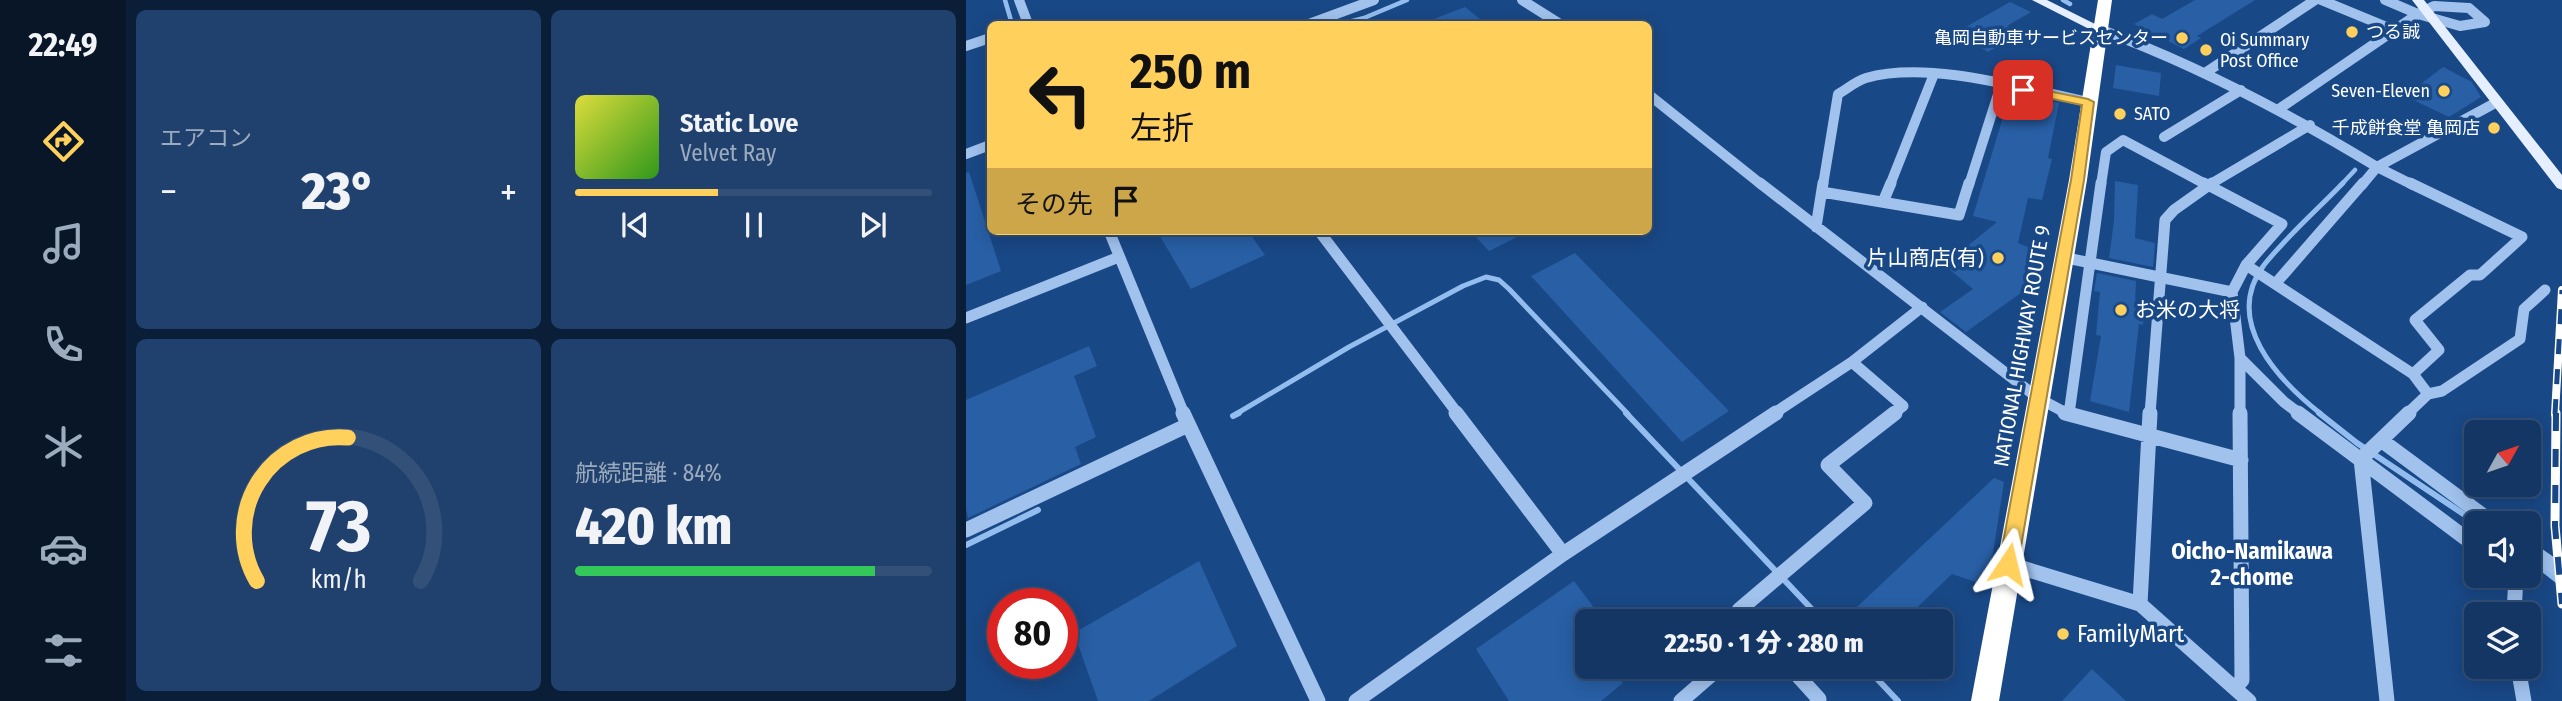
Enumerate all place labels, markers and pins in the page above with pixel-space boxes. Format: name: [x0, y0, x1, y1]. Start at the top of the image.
place label: つる誠: [2366, 21, 2420, 43]
marker: つる誠: [2344, 24, 2360, 40]
place label: 亀岡自動車サービスセンター: [1934, 27, 2168, 49]
place label: Oi Summary Post Office: [2220, 29, 2309, 72]
marker: 亀岡自動車サービスセンター: [2174, 30, 2190, 46]
marker: Oi Summary Post Office: [2198, 42, 2214, 58]
pin: [1993, 60, 2053, 120]
place label: Seven-Eleven: [2331, 80, 2430, 102]
marker: Seven-Eleven: [2436, 83, 2452, 99]
place label: SATO: [2134, 103, 2170, 125]
marker: SATO: [2112, 106, 2128, 122]
place label: 千成餅食堂 亀岡店: [2332, 117, 2480, 139]
marker: 千成餅食堂 亀岡店: [2486, 120, 2502, 136]
place label: 片山商店(有): [1867, 245, 1984, 271]
marker: 片山商店(有): [1990, 250, 2006, 266]
place label: お米の大将: [2135, 297, 2240, 323]
marker: お米の大将: [2113, 302, 2129, 318]
place label: FamilyMart: [2077, 620, 2184, 648]
marker: FamilyMart: [2055, 626, 2071, 642]

